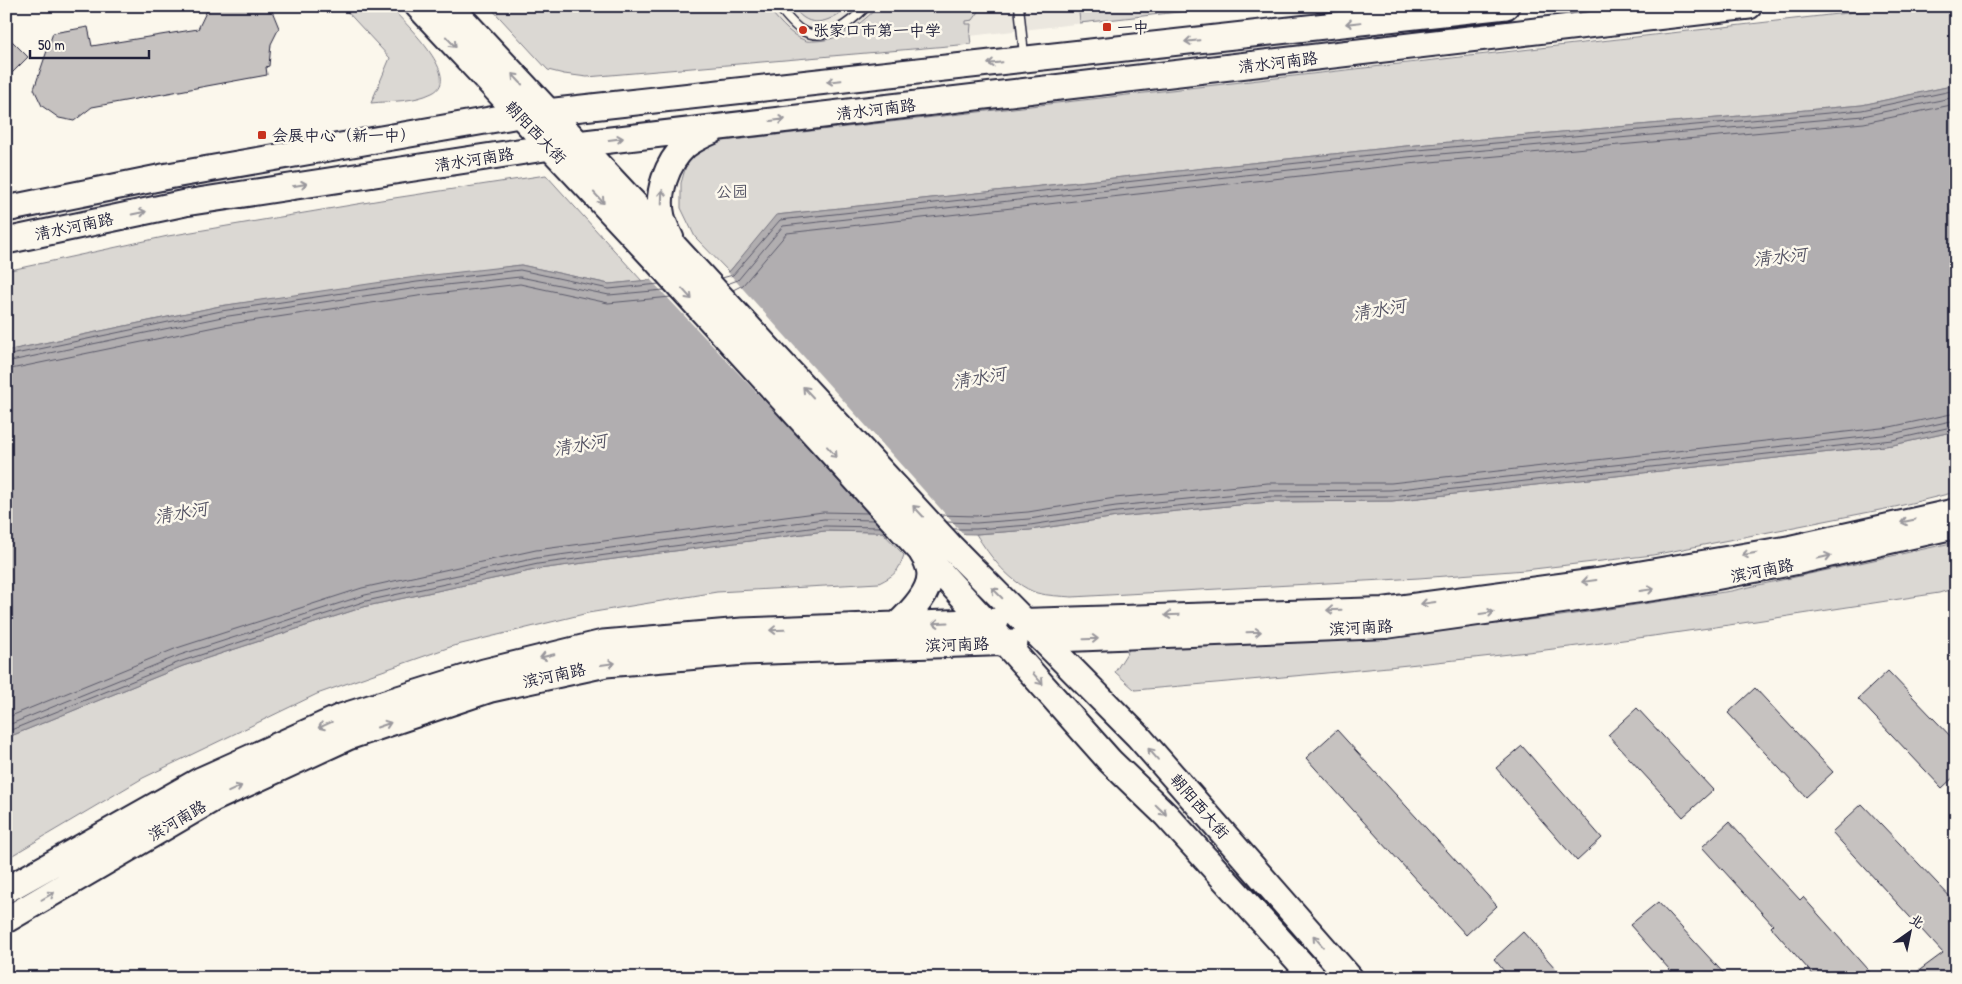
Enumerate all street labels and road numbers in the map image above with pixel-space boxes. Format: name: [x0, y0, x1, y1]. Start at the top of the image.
street label: 清水河南路: [1237, 46, 1319, 78]
street label: 清水河南路: [835, 93, 917, 125]
street label: 朝阳西大街: [500, 96, 572, 168]
street label: 清水河南路: [433, 142, 515, 176]
street label: 清水河南路: [33, 207, 115, 245]
street label: 滨河南路: [1728, 553, 1796, 587]
street label: 滨河南路: [1328, 614, 1394, 640]
street label: 滨河南路: [925, 632, 989, 656]
street label: 滨河南路: [520, 658, 588, 692]
street label: 朝阳西大街: [1165, 769, 1235, 843]
street label: 滨河南路: [144, 794, 210, 846]

